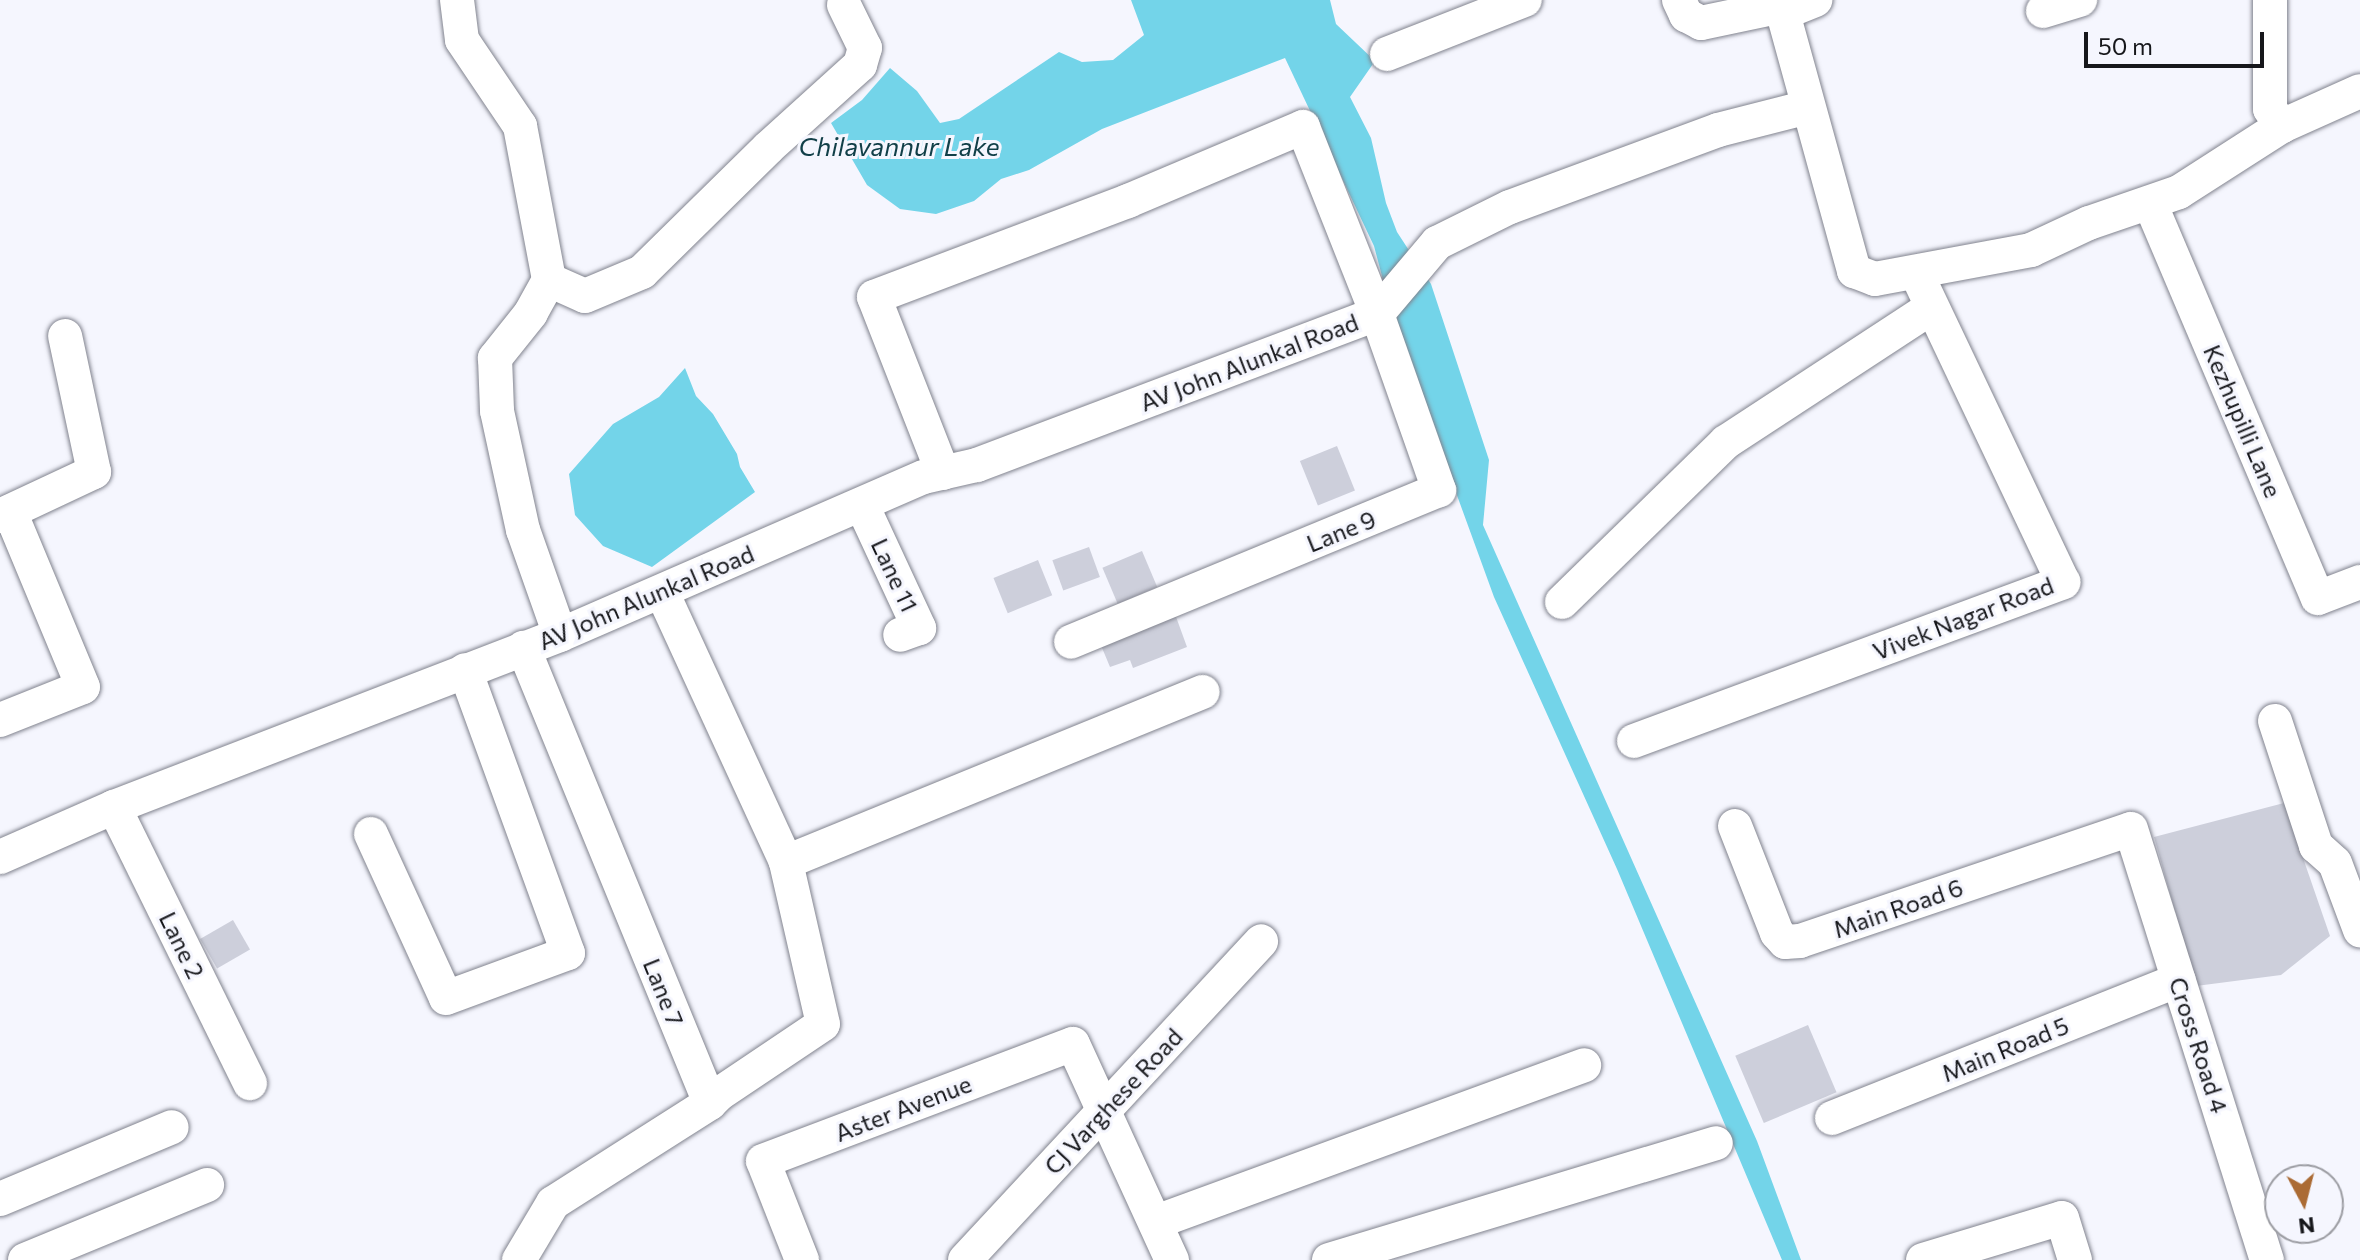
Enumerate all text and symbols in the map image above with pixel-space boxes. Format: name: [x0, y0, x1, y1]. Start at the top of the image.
scale bar: [2088, 16, 2268, 66]
text: 50 m: [2098, 31, 2153, 60]
water label: Chilavannur Lake: [798, 130, 1000, 162]
street label: AV John Alunkal Road: [1136, 307, 1362, 417]
street label: Kezhupilli Lane: [2198, 340, 2288, 502]
street label: Lane 9: [1302, 504, 1380, 558]
street label: Lane 11: [866, 534, 924, 616]
street label: AV John Alunkal Road: [534, 539, 758, 655]
street label: Vivek Nagar Road: [1869, 570, 2057, 666]
street label: Main Road 6: [1829, 872, 1967, 944]
street label: Lane 2: [154, 907, 210, 983]
street label: Lane 7: [638, 954, 690, 1030]
street label: Cross Road 4: [2163, 973, 2235, 1117]
street label: Main Road 5: [1937, 1011, 2073, 1087]
street label: CJ Varghese Road: [1038, 1022, 1188, 1180]
street label: Aster Avenue: [831, 1069, 975, 1147]
north arrow: [2264, 1164, 2344, 1244]
text: N: [2297, 1212, 2317, 1241]

